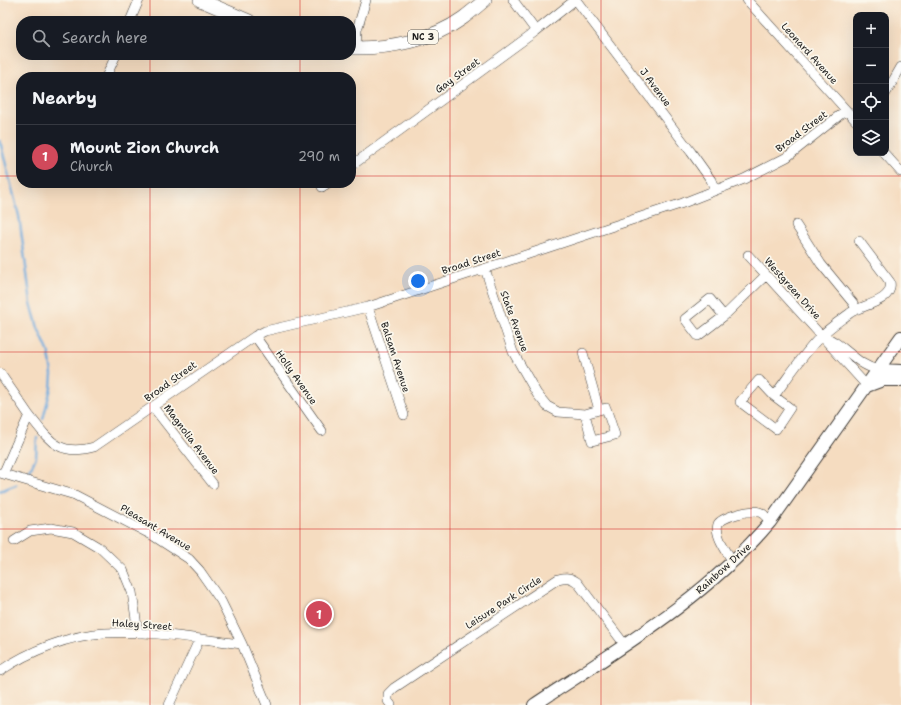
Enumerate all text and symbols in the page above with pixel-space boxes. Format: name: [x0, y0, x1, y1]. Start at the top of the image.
map controls: [853, 12, 889, 156]
button: +: [853, 12, 889, 48]
search box: [16, 16, 356, 60]
street label: Leonard Avenue: [779, 20, 841, 87]
icon: search: [30, 27, 52, 49]
text: Search here: [62, 28, 148, 48]
road number: NC 3: [408, 30, 438, 44]
button: −: [853, 48, 889, 84]
street label: Gay Street: [432, 55, 482, 96]
street label: J Avenue: [637, 66, 674, 109]
button: locate: [853, 84, 889, 120]
text: Nearby: [32, 87, 97, 109]
street label: Broad Street: [773, 108, 830, 155]
button: layers: [853, 120, 889, 156]
text: Mount Zion Church: [70, 138, 219, 158]
text: 1: [42, 148, 48, 165]
text: 290 m: [298, 148, 340, 165]
text: Church: [70, 158, 113, 175]
street label: Broad Street: [440, 246, 502, 277]
street label: Westgreen Drive: [761, 255, 824, 322]
your location: [408, 271, 428, 291]
street label: State Avenue: [497, 289, 532, 354]
street label: Balsam Avenue: [378, 320, 413, 394]
street label: Holly Avenue: [273, 348, 320, 407]
street label: Broad Street: [142, 358, 199, 405]
street label: Magnolia Avenue: [161, 402, 222, 477]
street label: Pleasant Avenue: [118, 501, 194, 554]
street label: Rainbow Drive: [693, 540, 754, 597]
street label: Leisure Park Circle: [463, 573, 544, 632]
pin: 1: [306, 599, 332, 629]
street label: Haley Street: [111, 616, 173, 633]

